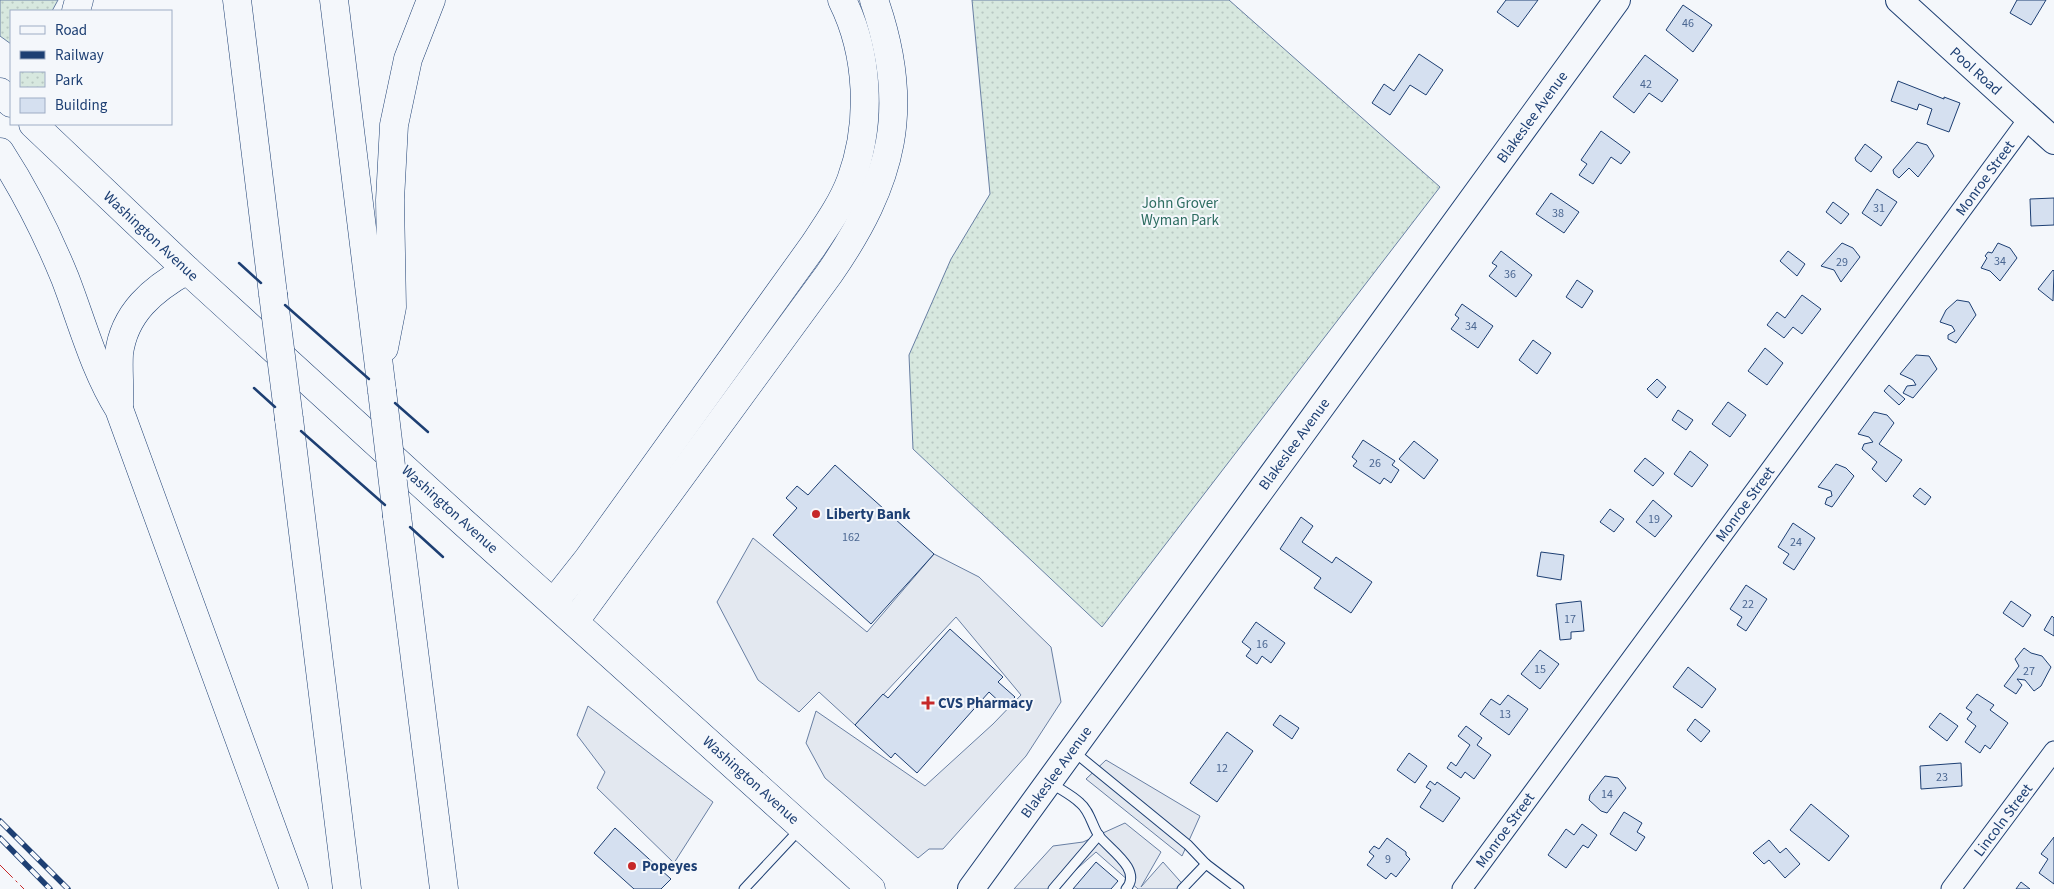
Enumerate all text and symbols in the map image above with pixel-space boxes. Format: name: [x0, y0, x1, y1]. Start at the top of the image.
legend: [10, 10, 172, 125]
house number: 46: [1682, 15, 1694, 32]
text: Road: [55, 20, 87, 41]
street label: Pool Road: [1945, 42, 2006, 100]
text: Railway: [55, 45, 104, 66]
street label: Blakeslee Avenue: [1492, 67, 1573, 168]
text: Park: [55, 70, 84, 91]
house number: 42: [1640, 76, 1652, 93]
text: Building: [55, 95, 108, 116]
street label: Monroe Street: [1951, 136, 2020, 220]
street label: Washington Avenue: [98, 187, 203, 286]
park label: John Grover Wyman Park: [1141, 193, 1220, 231]
house number: 31: [1873, 200, 1885, 217]
house number: 38: [1552, 205, 1564, 222]
house number: 34: [1994, 253, 2006, 270]
house number: 29: [1836, 254, 1848, 271]
house number: 36: [1504, 266, 1516, 283]
house number: 34: [1465, 318, 1477, 335]
street label: Blakeslee Avenue: [1254, 394, 1335, 495]
house number: 26: [1369, 455, 1381, 472]
street label: Washington Avenue: [397, 460, 503, 558]
street label: Monroe Street: [1711, 462, 1780, 546]
place label: Liberty Bank: [826, 504, 911, 525]
marker: Liberty Bank: [810, 508, 822, 520]
house number: 19: [1648, 511, 1660, 528]
house number: 162: [842, 529, 860, 546]
house number: 24: [1790, 534, 1802, 551]
house number: 22: [1742, 596, 1754, 613]
house number: 17: [1564, 611, 1576, 628]
house number: 16: [1256, 636, 1268, 653]
house number: 15: [1534, 661, 1546, 678]
house number: 27: [2023, 663, 2035, 680]
place label: CVS Pharmacy: [938, 693, 1033, 714]
marker: CVS Pharmacy: [922, 697, 934, 709]
house number: 13: [1499, 706, 1511, 723]
street label: Blakeslee Avenue: [1016, 722, 1097, 823]
street label: Washington Avenue: [698, 731, 804, 829]
house number: 12: [1216, 760, 1228, 777]
house number: 23: [1936, 769, 1948, 786]
street label: Lincoln Street: [1969, 779, 2038, 861]
house number: 14: [1601, 786, 1613, 803]
street label: Monroe Street: [1471, 788, 1540, 872]
house number: 9: [1385, 851, 1391, 868]
place label: Popeyes: [642, 856, 698, 877]
marker: Popeyes: [626, 860, 638, 872]

